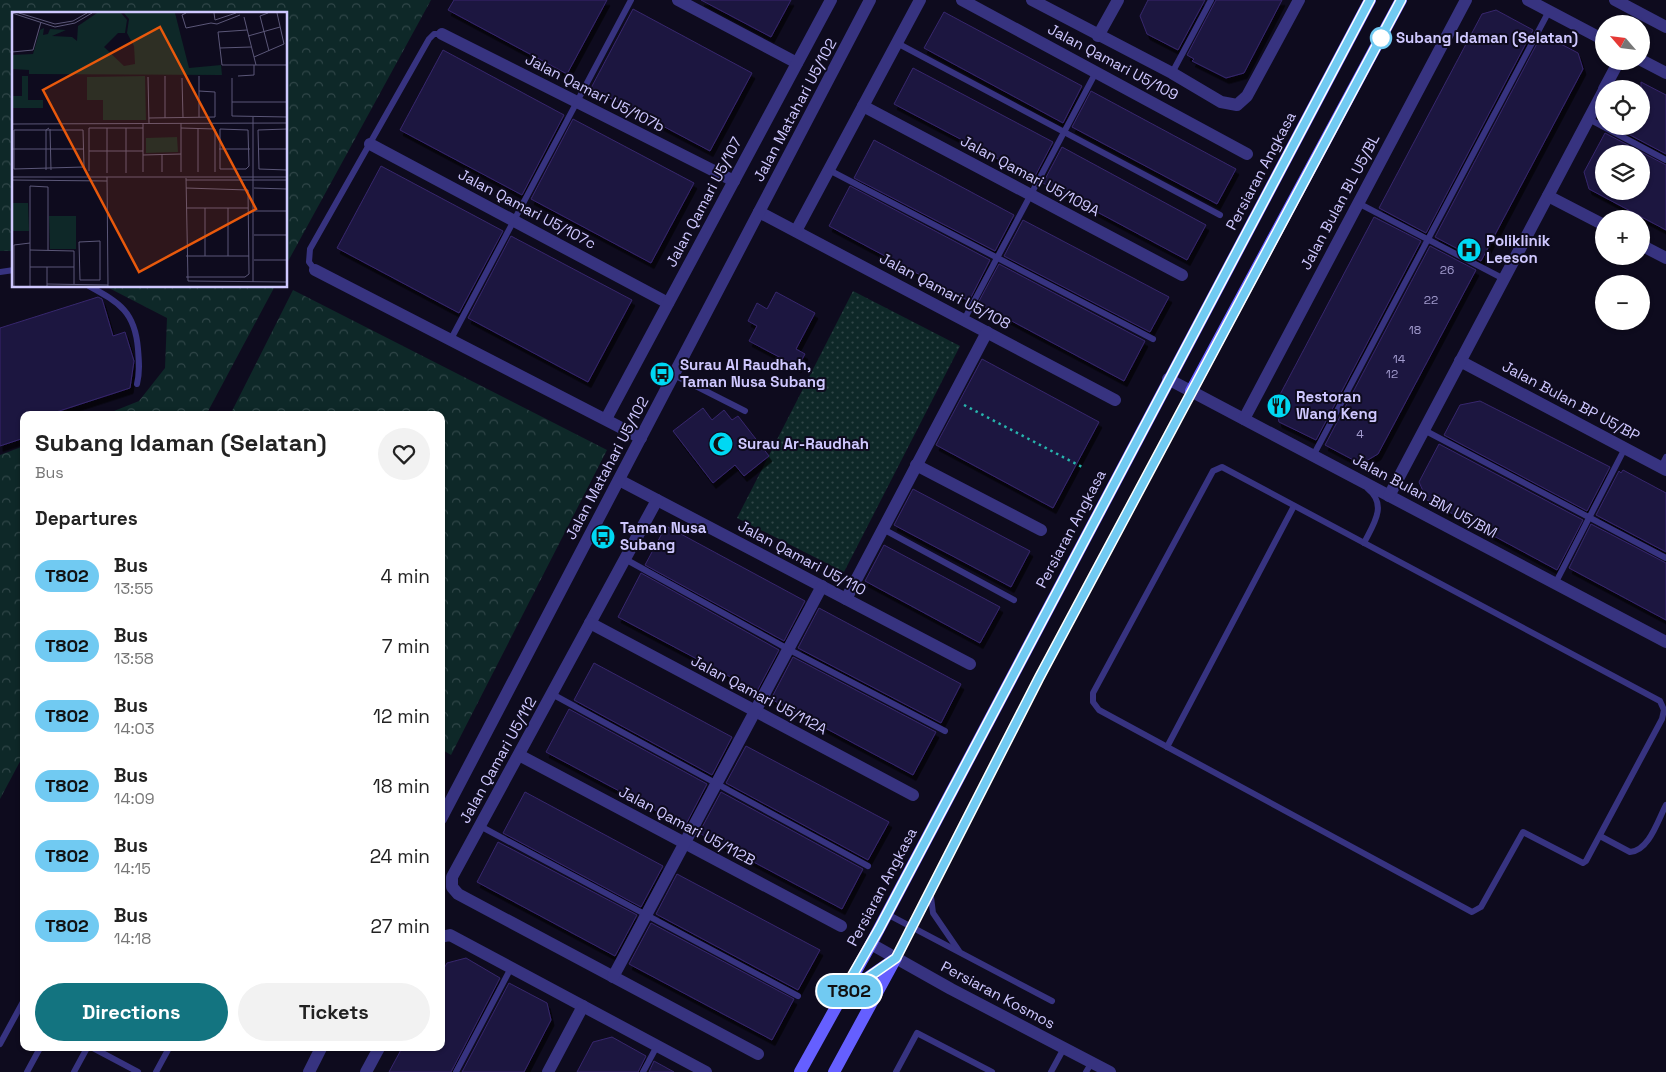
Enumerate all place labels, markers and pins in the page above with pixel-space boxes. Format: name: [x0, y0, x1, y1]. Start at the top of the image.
marker: Subang Idaman (Selatan): [1370, 27, 1392, 49]
place label: Subang Idaman (Selatan): [1396, 28, 1578, 47]
place label: Poliklinik Leeson: [1486, 231, 1551, 267]
hospital icon: Poliklinik Leeson: [1456, 237, 1482, 263]
place label: Surau Al Raudhah, Taman Nusa Subang: [680, 355, 826, 391]
bus stop icon: Surau Al Raudhah, Taman Nusa Subang: [649, 361, 675, 387]
place label: Restoran Wang Keng: [1296, 387, 1377, 423]
restaurant icon: Restoran Wang Keng: [1266, 393, 1292, 419]
mosque icon: Surau Ar-Raudhah: [708, 431, 734, 457]
place label: Surau Ar-Raudhah: [738, 434, 869, 453]
place label: Taman Nusa Subang: [620, 518, 707, 554]
bus stop icon: Taman Nusa Subang: [590, 524, 616, 550]

